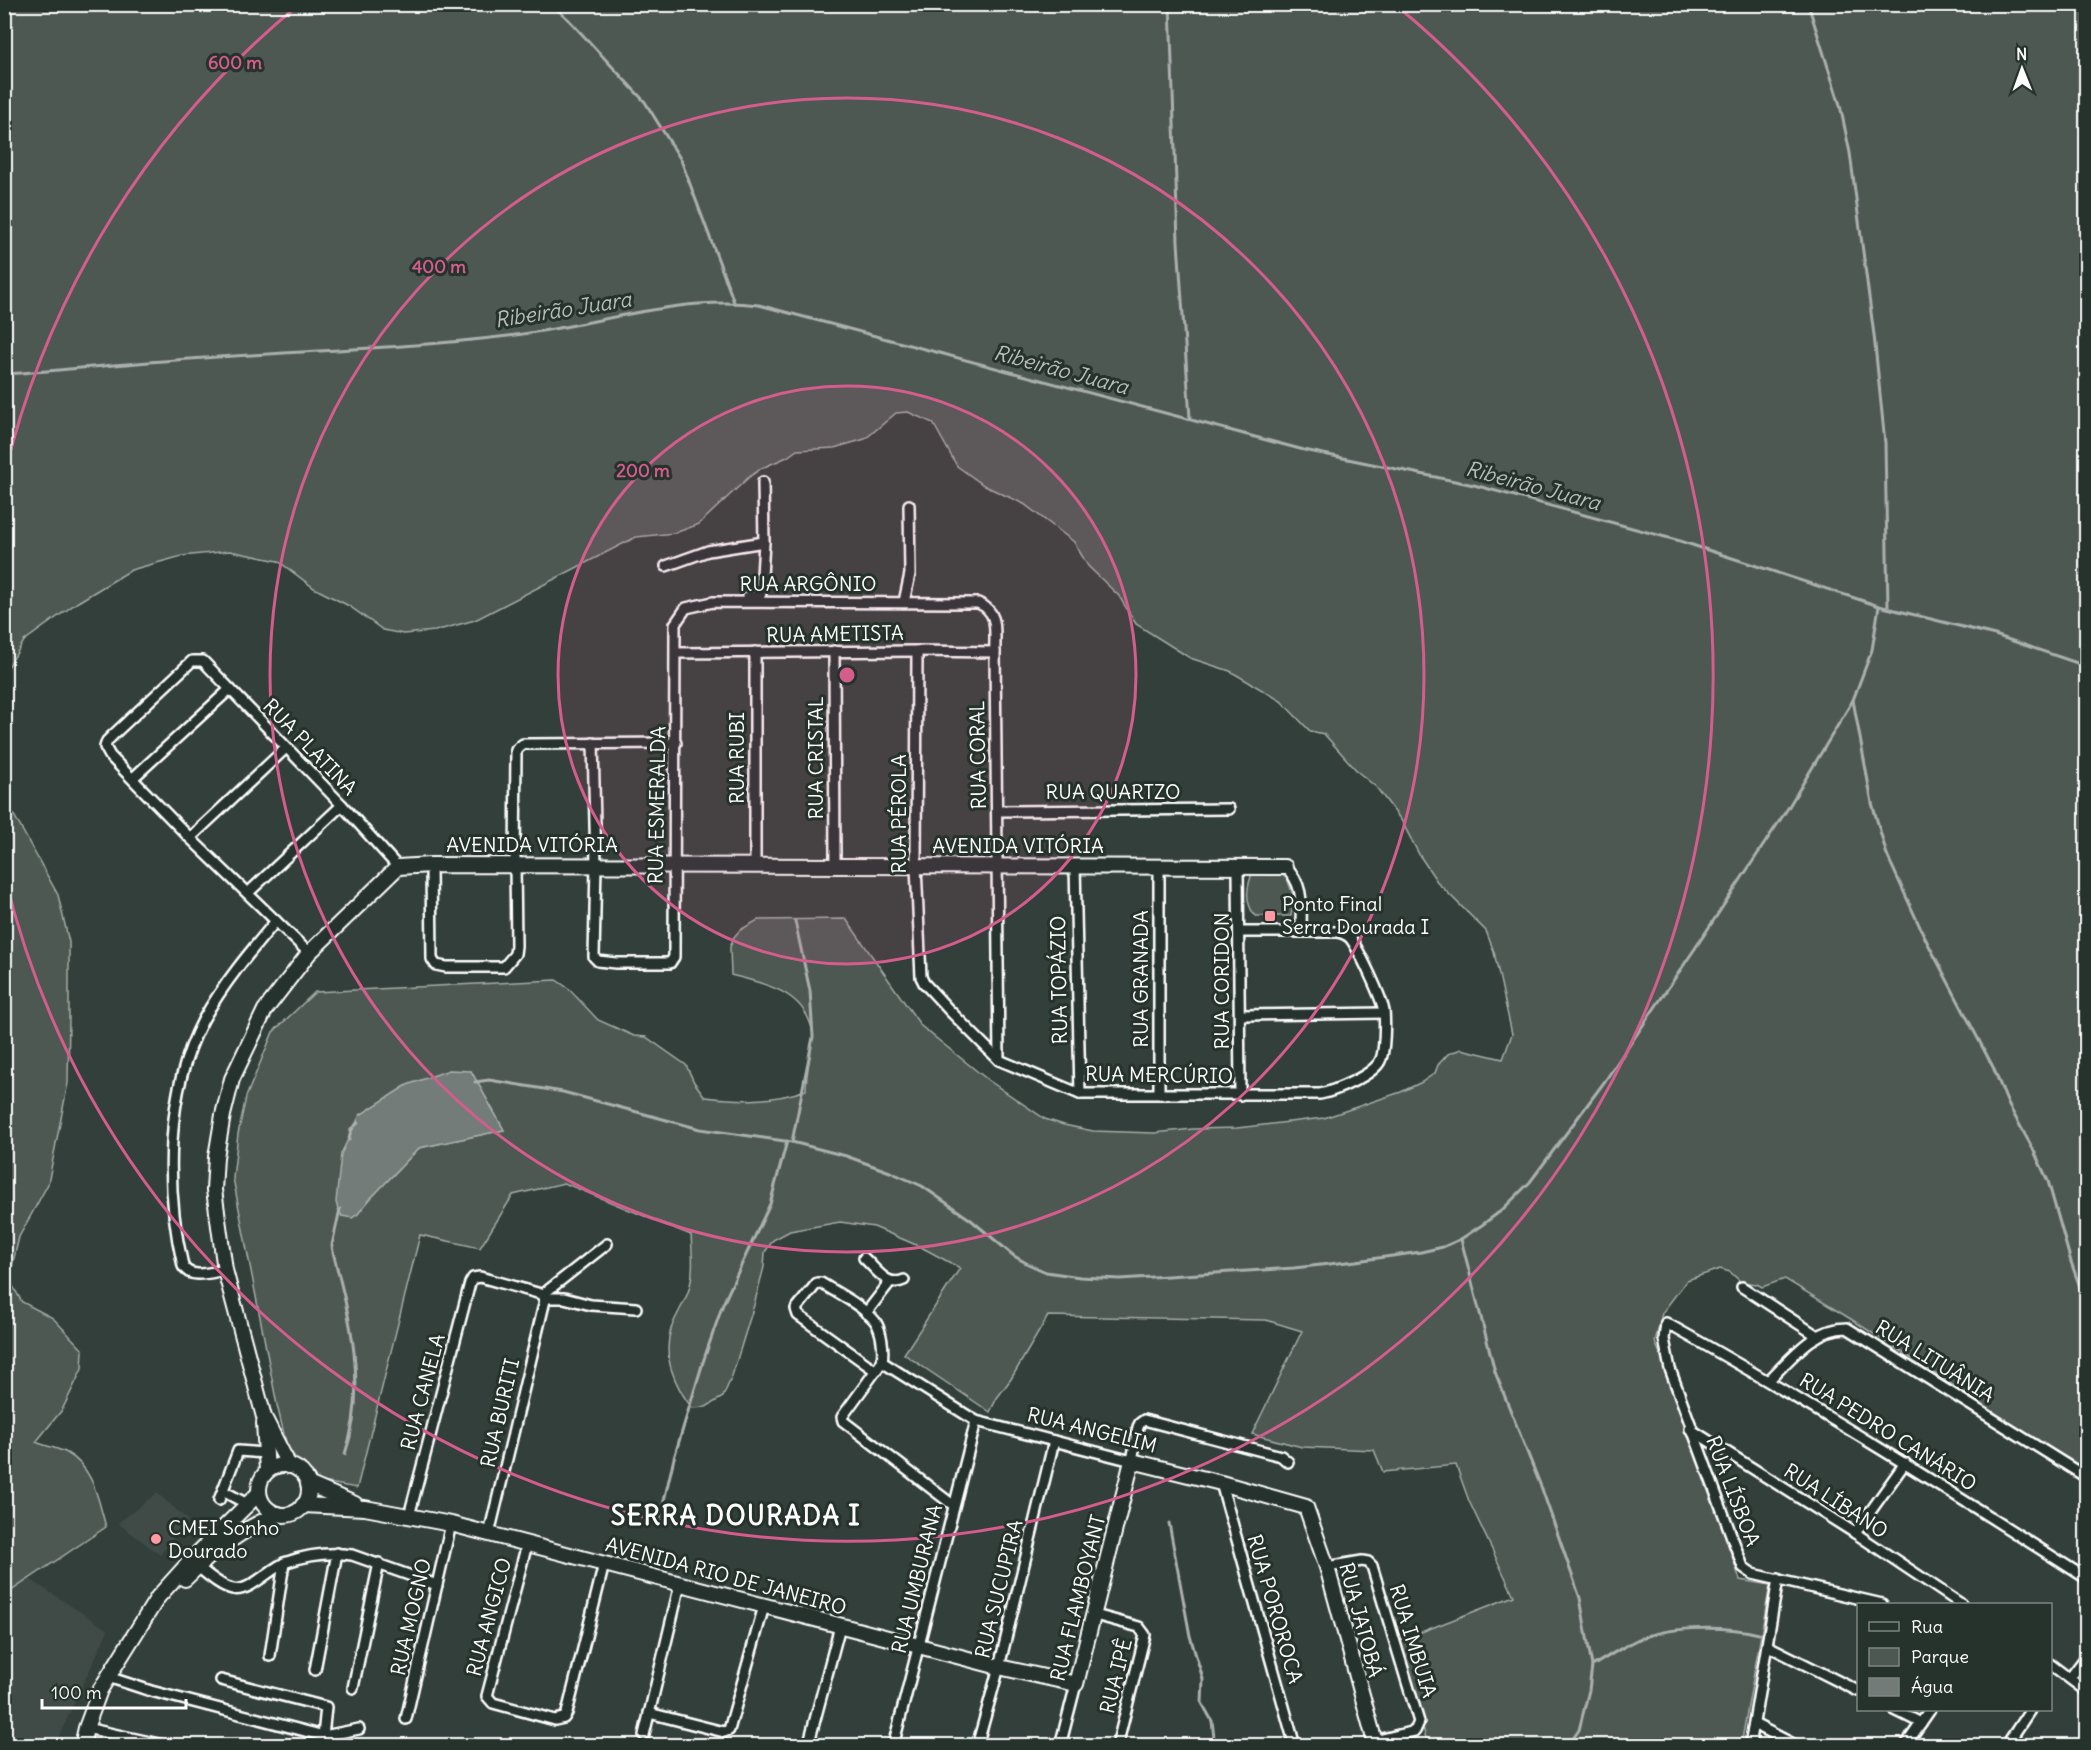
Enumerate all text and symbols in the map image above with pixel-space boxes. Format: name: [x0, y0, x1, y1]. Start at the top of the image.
north arrow: [1992, 39, 2052, 99]
text: N: [2016, 44, 2027, 64]
text: 600 m: [208, 51, 262, 74]
text: 400 m: [412, 255, 466, 278]
water label: Ribeirão Juara: [493, 285, 634, 334]
water label: Ribeirão Juara: [991, 339, 1132, 401]
water label: Ribeirão Juara: [1463, 455, 1604, 517]
text: 200 m: [616, 459, 670, 482]
street label: RUA ARGÔNIO: [739, 571, 877, 596]
street label: RUA AMETISTA: [766, 620, 904, 647]
centre of rings: [837, 665, 857, 685]
street label: RUA PLATINA: [258, 693, 363, 800]
street label: RUA CRISTAL: [803, 696, 828, 820]
street label: RUA CORAL: [964, 700, 991, 810]
street label: RUA RUBI: [724, 712, 749, 804]
street label: RUA ESMERALDA: [643, 726, 670, 884]
street label: RUA PÉROLA: [886, 754, 911, 874]
street label: RUA QUARTZO: [1046, 779, 1180, 804]
street label: AVENIDA VITÓRIA: [446, 832, 618, 857]
street label: AVENIDA VITÓRIA: [932, 833, 1104, 858]
place label: Ponto Final Serra Dourada I: [1282, 891, 1429, 939]
marker: Ponto Final Serra Dourada I: [1263, 909, 1277, 923]
street label: RUA GRANADA: [1128, 910, 1153, 1048]
street label: RUA CORIDON: [1209, 912, 1234, 1050]
street label: RUA TOPÁZIO: [1045, 915, 1072, 1045]
street label: RUA MERCÚRIO: [1085, 1061, 1233, 1088]
street label: RUA LITUÂNIA: [1871, 1314, 2000, 1407]
street label: RUA CANELA: [395, 1331, 450, 1453]
street label: RUA BURITI: [475, 1356, 524, 1470]
street label: RUA PEDRO CANÁRIO: [1795, 1367, 1981, 1496]
street label: RUA ANGELIM: [1025, 1401, 1160, 1458]
street label: RUA LÍSBOA: [1701, 1432, 1766, 1550]
street label: RUA LÍBANO: [1780, 1458, 1893, 1543]
district label: SERRA DOURADA I: [611, 1499, 861, 1532]
street label: RUA UMBURANA: [886, 1502, 947, 1656]
street label: RUA FLAMBOYANT: [1045, 1512, 1110, 1684]
place label: CMEI Sonho Dourado: [168, 1515, 279, 1563]
street label: RUA SUCUPIRA: [969, 1517, 1028, 1661]
street label: AVENIDA RIO DE JANEIRO: [603, 1531, 849, 1620]
marker: CMEI Sonho Dourado: [149, 1532, 163, 1546]
street label: RUA POROROCA: [1242, 1532, 1309, 1686]
street label: RUA ANGICO: [461, 1555, 516, 1679]
street label: RUA MOGNO: [385, 1556, 436, 1678]
street label: RUA JATOBÁ: [1334, 1560, 1389, 1680]
street label: RUA IMBUIA: [1384, 1581, 1443, 1701]
legend: [1857, 1603, 2052, 1711]
text: Rua: [1911, 1615, 1943, 1638]
street label: RUA IPÊ: [1094, 1636, 1137, 1716]
text: Parque: [1911, 1645, 1969, 1668]
scale bar: [42, 1672, 186, 1710]
text: Água: [1911, 1675, 1953, 1698]
text: 100 m: [51, 1681, 102, 1704]

